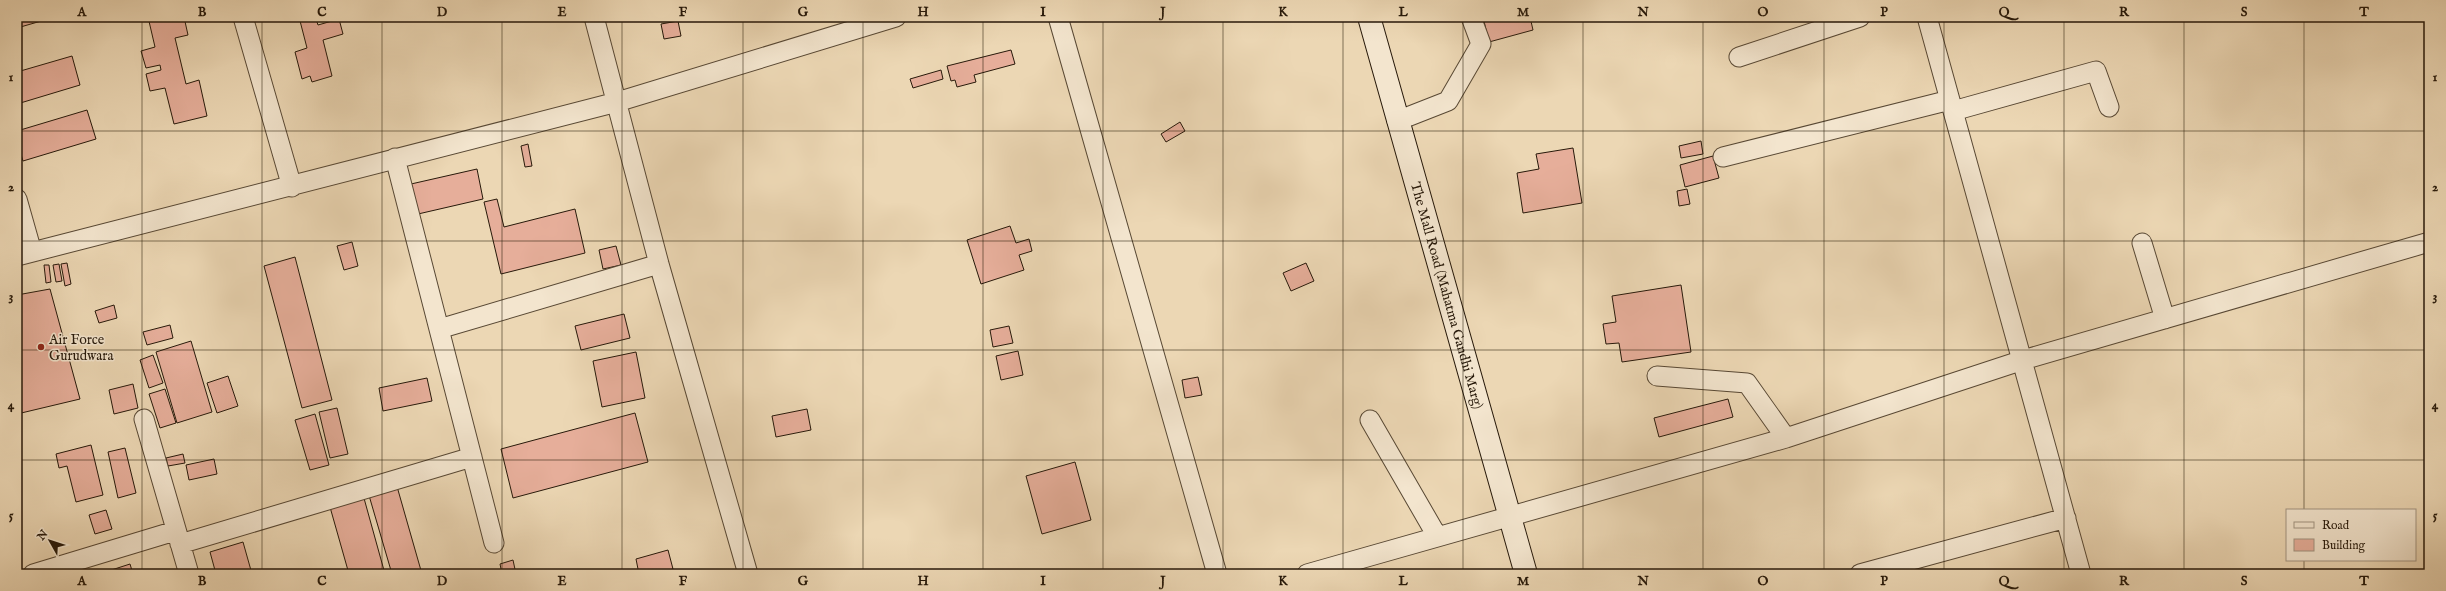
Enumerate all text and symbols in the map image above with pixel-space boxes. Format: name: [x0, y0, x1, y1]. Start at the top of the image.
text: A: [77, 4, 88, 21]
text: B: [198, 4, 207, 21]
text: C: [317, 4, 327, 21]
text: D: [437, 4, 448, 21]
text: E: [557, 4, 567, 21]
text: F: [679, 4, 688, 21]
text: G: [798, 4, 809, 21]
text: H: [917, 4, 929, 21]
text: I: [1040, 4, 1046, 21]
text: J: [1158, 4, 1166, 21]
text: K: [1278, 4, 1288, 21]
text: L: [1397, 4, 1408, 21]
text: M: [1517, 4, 1530, 21]
text: N: [1636, 4, 1649, 21]
text: O: [1758, 4, 1769, 21]
text: P: [1880, 4, 1888, 21]
text: Q: [1999, 4, 2019, 21]
text: R: [2119, 4, 2130, 21]
text: S: [2241, 4, 2248, 21]
text: T: [2358, 4, 2369, 21]
text: 1: [9, 69, 14, 86]
text: 1: [2433, 69, 2438, 86]
text: 2: [8, 179, 14, 196]
text: 2: [2432, 179, 2438, 196]
street label: The Mall Road (Mahatma Gandhi Marg): [1406, 180, 1487, 411]
text: 3: [9, 288, 14, 305]
text: 3: [2433, 288, 2438, 305]
place label: Air Force Gurudwara: [48, 331, 115, 365]
marker: Air Force Gurudwara: [36, 342, 46, 352]
text: 4: [8, 397, 15, 414]
text: 4: [2432, 397, 2439, 414]
text: 5: [9, 507, 14, 524]
text: 5: [2433, 507, 2438, 524]
legend: [2286, 509, 2416, 561]
text: Road: [2322, 518, 2350, 533]
north arrow: [30, 521, 70, 561]
text: N: [34, 527, 52, 544]
text: Building: [2322, 538, 2366, 553]
text: A: [77, 573, 88, 590]
text: B: [198, 573, 207, 590]
text: C: [317, 573, 327, 590]
text: D: [437, 573, 448, 590]
text: E: [557, 573, 567, 590]
text: F: [679, 573, 688, 590]
text: G: [798, 573, 809, 590]
text: H: [917, 573, 929, 590]
text: I: [1040, 573, 1046, 590]
text: J: [1158, 573, 1166, 590]
text: K: [1278, 573, 1288, 590]
text: L: [1397, 573, 1408, 590]
text: M: [1517, 573, 1530, 590]
text: N: [1636, 573, 1649, 590]
text: O: [1758, 573, 1769, 590]
text: P: [1880, 573, 1888, 590]
text: Q: [1999, 573, 2019, 590]
text: R: [2119, 573, 2130, 590]
text: S: [2241, 573, 2248, 590]
text: T: [2358, 573, 2369, 590]

